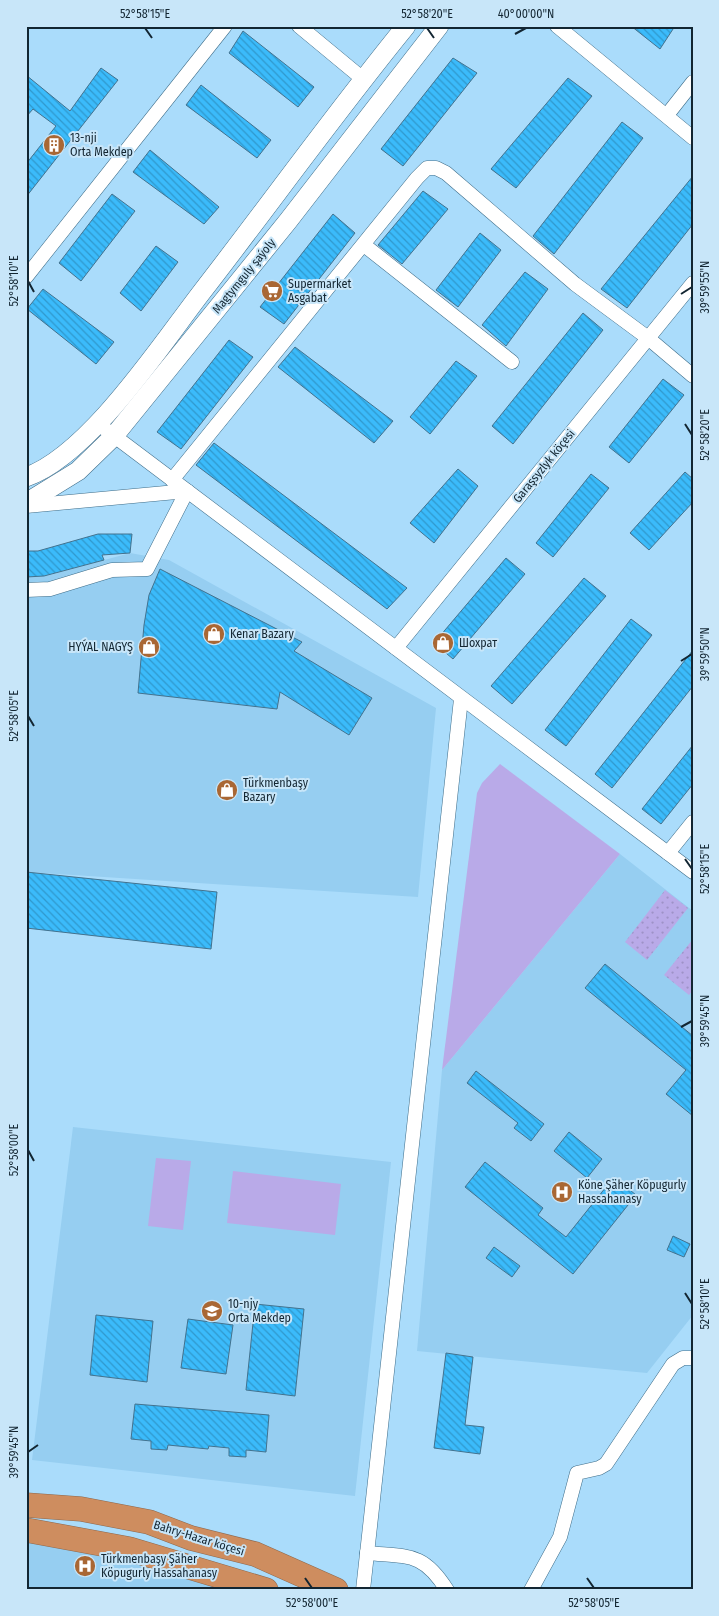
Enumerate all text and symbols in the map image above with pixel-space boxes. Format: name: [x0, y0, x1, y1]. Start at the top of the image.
text: 52°58'15"E: [120, 7, 170, 21]
text: 52°58'20"E: [401, 7, 453, 21]
text: 40°00'00"N: [498, 7, 554, 21]
place label: 13-nji Orta Mekdep: [70, 131, 133, 159]
building icon: 13-nji Orta Mekdep: [42, 133, 66, 157]
street label: Magtymguly şaýoly: [210, 235, 279, 316]
text: 52°58'10"E: [7, 255, 21, 307]
text: 39°59'55"N: [698, 261, 712, 313]
place label: Supermarket Asgabat: [288, 277, 351, 305]
supermarket icon: Supermarket Asgabat: [260, 279, 284, 303]
text: 52°58'20"E: [698, 409, 712, 461]
street label: Garaşsyzlyk köçesi: [510, 427, 578, 505]
shop icon: Kenar Bazary: [202, 622, 226, 646]
place label: Kenar Bazary: [230, 627, 294, 641]
text: 39°59'50"N: [698, 627, 712, 681]
shop icon: Шохрат: [431, 631, 455, 655]
shop icon: HYÝAL NAGYŞ: [137, 635, 161, 659]
place label: Шохрат: [459, 636, 497, 650]
place label: HYÝAL NAGYŞ: [68, 639, 133, 654]
text: 52°58'05"E: [7, 690, 21, 742]
place label: Türkmenbaşy Bazary: [243, 776, 309, 804]
shop icon: Türkmenbaşy Bazary: [215, 778, 239, 802]
text: 52°58'15"E: [698, 844, 712, 894]
text: 39°59'45"N: [698, 995, 712, 1047]
text: 52°58'00"E: [7, 1123, 21, 1176]
place label: Köne Şäher Köpugurly Hassahanasy: [578, 1178, 687, 1206]
hospital icon: Köne Şäher Köpugurly Hassahanasy: [550, 1180, 574, 1204]
text: 52°58'10"E: [698, 1278, 712, 1330]
place label: 10-njy Orta Mekdep: [228, 1297, 291, 1325]
school or university icon: 10-njy Orta Mekdep: [200, 1299, 224, 1323]
text: 39°59'45"N: [7, 1426, 21, 1478]
street label: Bahry-Hazar köçesi: [152, 1518, 246, 1558]
place label: Türkmenbaşy Şäher Köpugurly Hassahanasy: [101, 1552, 218, 1580]
hospital icon: Türkmenbaşy Şäher Köpugurly Hassahanasy: [73, 1554, 97, 1578]
text: 52°58'00"E: [286, 1596, 339, 1610]
text: 52°58'05"E: [568, 1596, 620, 1610]

